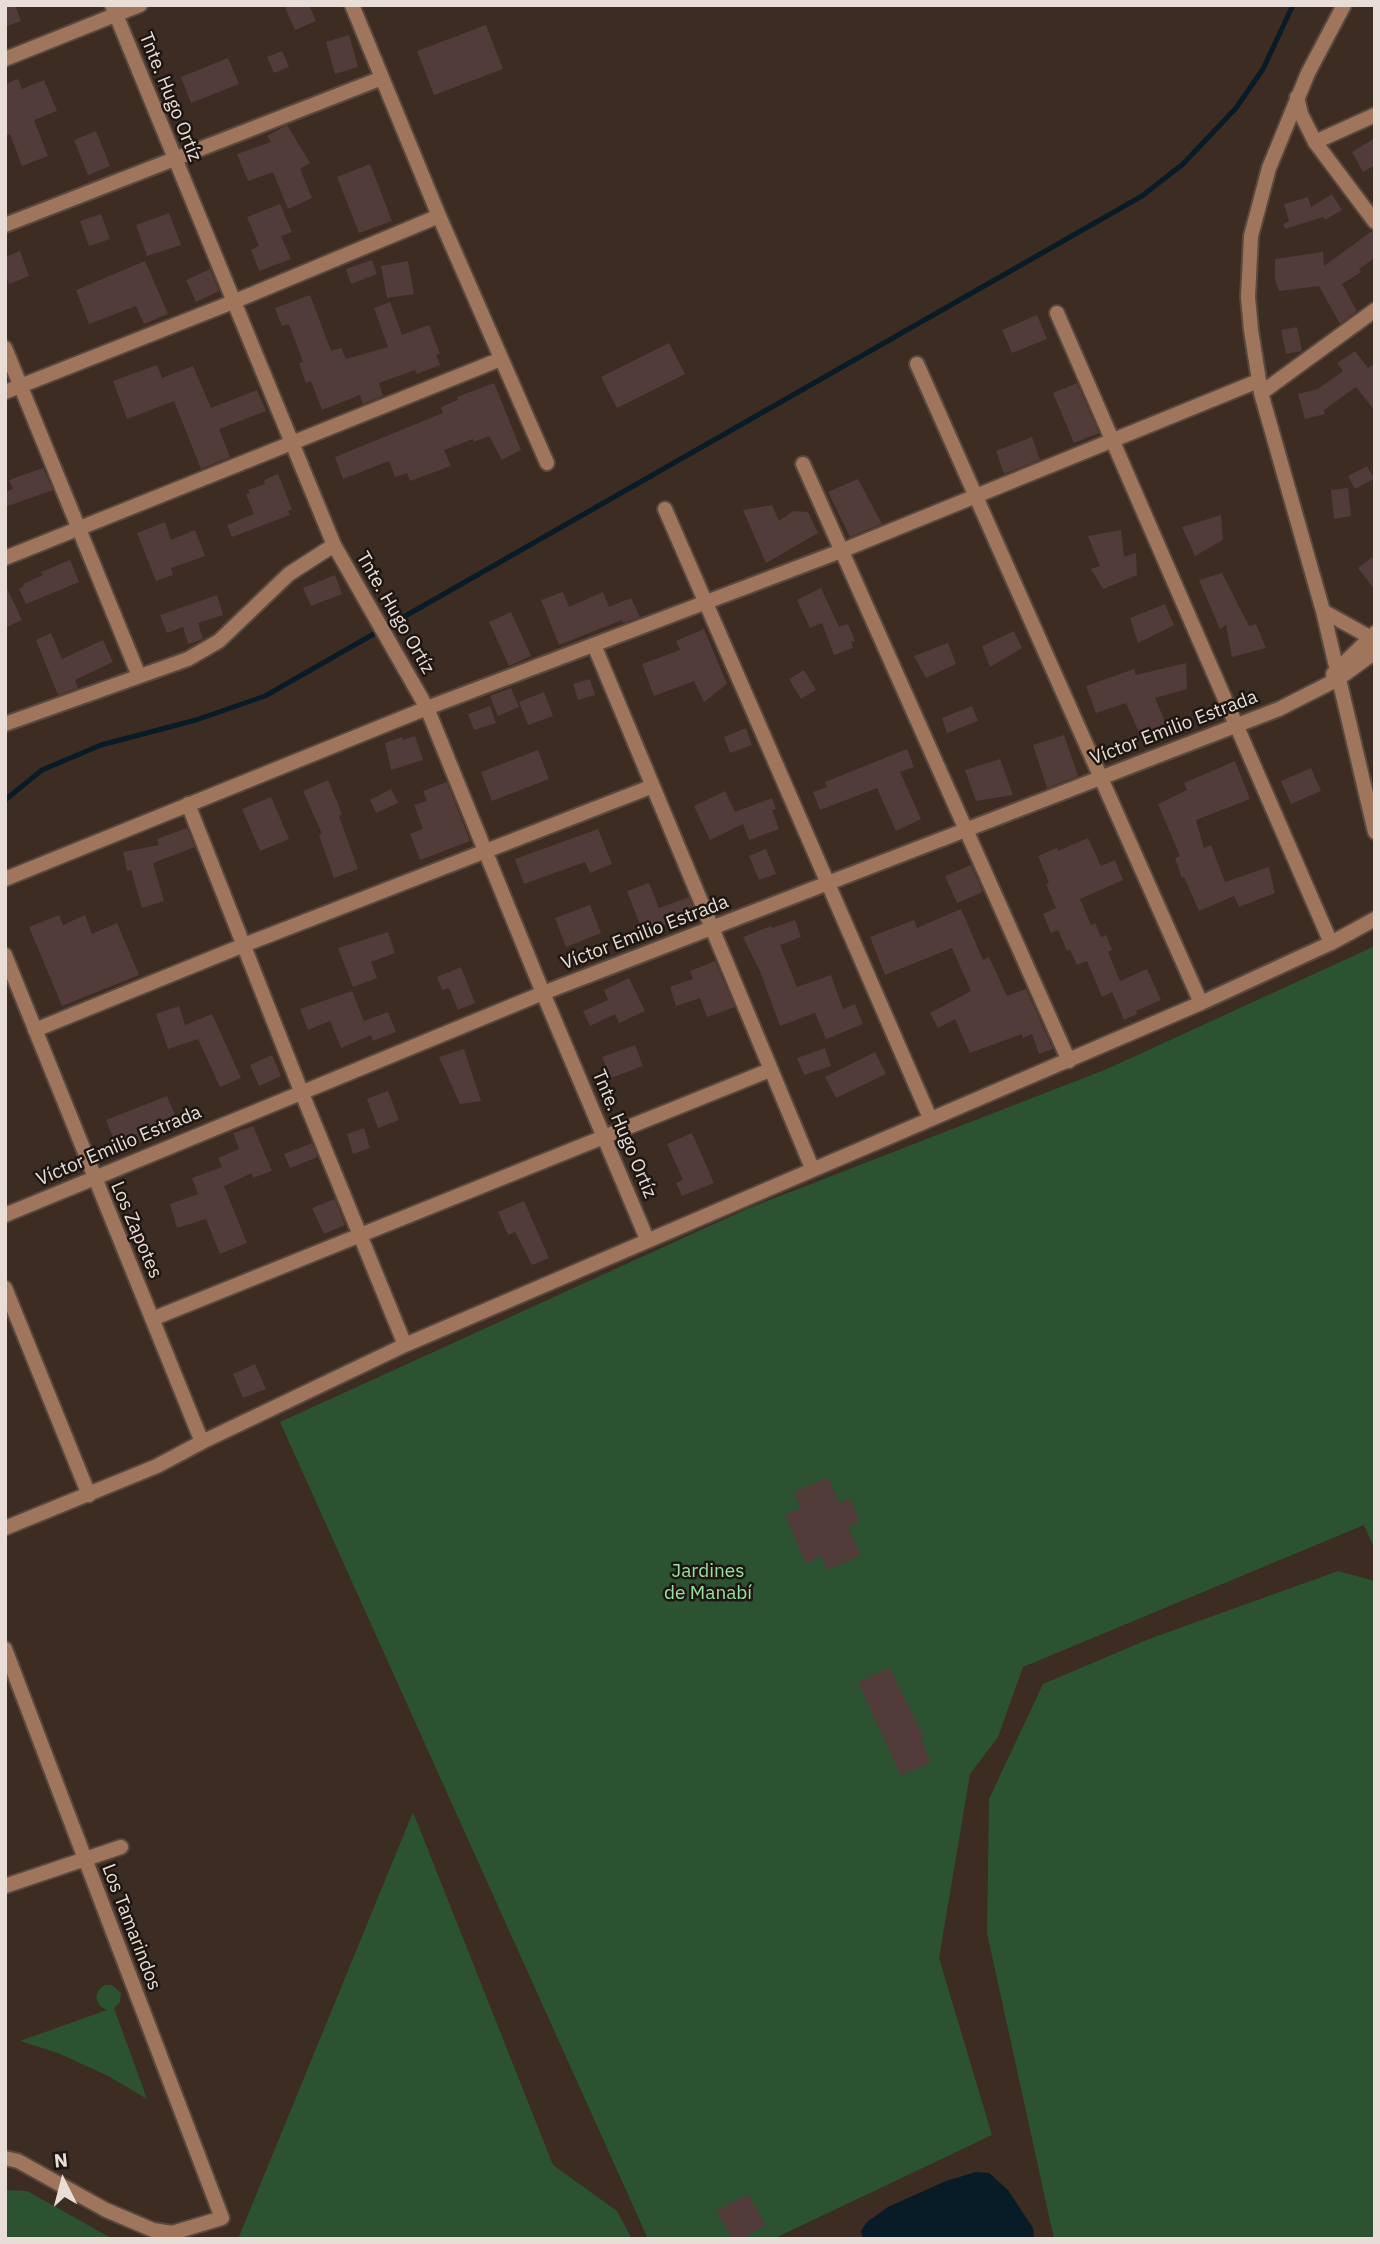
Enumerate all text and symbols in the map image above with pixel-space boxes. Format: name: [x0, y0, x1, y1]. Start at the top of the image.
street label: Tnte. Hugo Ortíz: [134, 29, 206, 165]
street label: Tnte. Hugo Ortíz: [351, 548, 439, 678]
street label: Víctor Emilio Estrada: [1087, 686, 1261, 770]
street label: Víctor Emilio Estrada: [558, 891, 732, 975]
street label: Tnte. Hugo Ortíz: [587, 1066, 661, 1202]
street label: Víctor Emilio Estrada: [33, 1101, 205, 1191]
street label: Los Zapotes: [105, 1178, 167, 1282]
park label: Jardines de Manabí: [664, 1561, 752, 1605]
street label: Los Tamarindos: [96, 1861, 166, 1993]
north arrow: [28, 2146, 98, 2216]
text: N: [53, 2147, 69, 2173]

